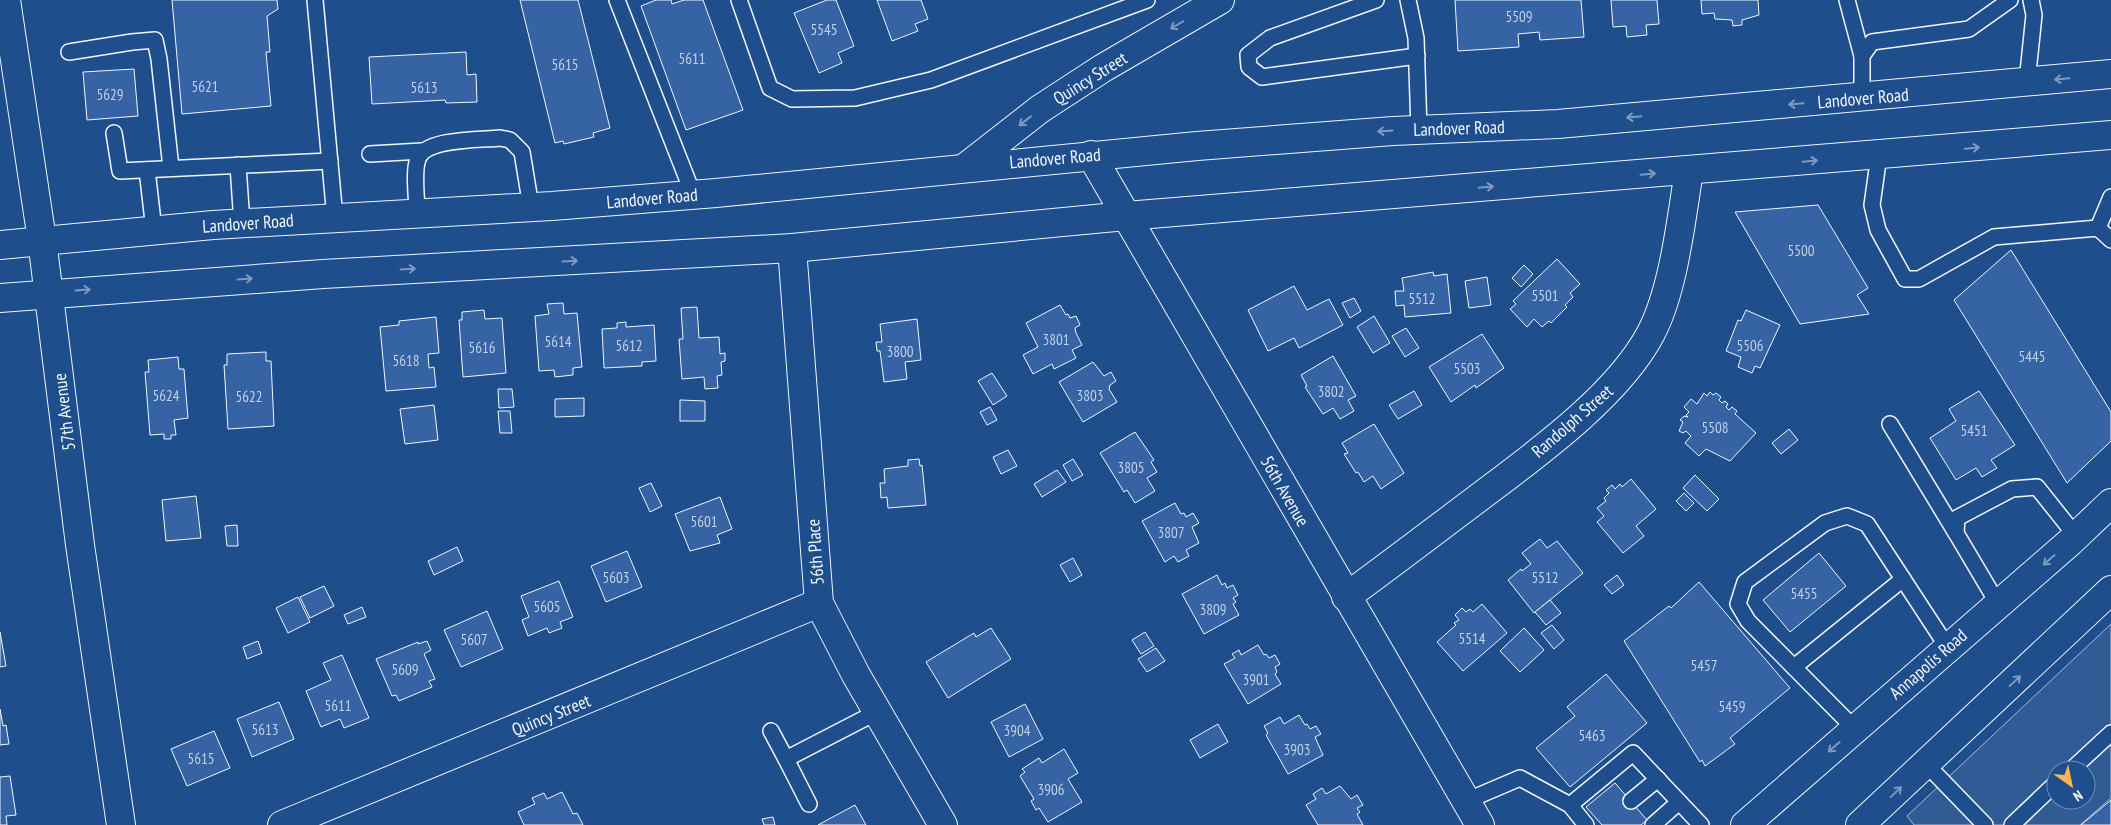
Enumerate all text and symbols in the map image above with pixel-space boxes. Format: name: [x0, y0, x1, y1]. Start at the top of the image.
house number: 5509: [1505, 7, 1533, 26]
house number: 5545: [810, 20, 838, 39]
one-way arrow: [1171, 20, 1185, 30]
street label: Quincy Street: [1049, 46, 1131, 110]
house number: 5611: [678, 49, 706, 68]
house number: 5615: [551, 55, 579, 74]
one-way arrow: [2055, 74, 2071, 83]
house number: 5621: [191, 77, 219, 96]
house number: 5613: [410, 78, 438, 97]
street label: Landover Road: [1816, 83, 1910, 113]
house number: 5629: [96, 85, 124, 104]
one-way arrow: [1788, 99, 1804, 108]
one-way arrow: [1627, 113, 1643, 122]
one-way arrow: [1019, 115, 1032, 126]
street label: Landover Road: [1413, 115, 1505, 141]
one-way arrow: [1377, 127, 1393, 136]
street label: Landover Road: [1008, 143, 1102, 173]
one-way arrow: [1964, 143, 1980, 153]
one-way arrow: [1802, 156, 1818, 165]
one-way arrow: [1640, 169, 1656, 179]
one-way arrow: [1478, 182, 1494, 192]
street label: Landover Road: [605, 183, 699, 213]
street label: Landover Road: [202, 208, 294, 238]
house number: 5500: [1787, 241, 1815, 260]
one-way arrow: [562, 256, 578, 265]
one-way arrow: [399, 265, 415, 274]
one-way arrow: [237, 274, 253, 284]
one-way arrow: [75, 286, 91, 295]
house number: 5501: [1531, 286, 1559, 305]
house number: 5512: [1408, 289, 1436, 308]
house number: 3801: [1042, 330, 1070, 349]
house number: 5614: [544, 332, 572, 351]
house number: 5612: [615, 336, 643, 355]
house number: 5506: [1736, 336, 1764, 355]
house number: 5616: [468, 338, 496, 357]
house number: 3800: [886, 342, 914, 361]
house number: 5445: [2018, 347, 2046, 366]
house number: 5618: [392, 351, 420, 370]
house number: 5503: [1453, 359, 1481, 378]
street label: 57th Avenue: [48, 372, 80, 452]
street label: Randolph Street: [1527, 379, 1617, 463]
house number: 3802: [1317, 382, 1345, 401]
house number: 5624: [152, 386, 180, 405]
house number: 3803: [1076, 386, 1104, 405]
house number: 5622: [235, 387, 263, 406]
house number: 5508: [1701, 418, 1729, 437]
house number: 5451: [1960, 421, 1988, 440]
street label: 56th Avenue: [1256, 452, 1314, 530]
house number: 3805: [1117, 458, 1145, 477]
house number: 5601: [690, 512, 718, 531]
street label: 56th Place: [801, 518, 829, 586]
house number: 3807: [1157, 523, 1185, 542]
one-way arrow: [2043, 554, 2056, 566]
house number: 5603: [602, 568, 630, 587]
house number: 5512: [1531, 568, 1559, 587]
house number: 5455: [1790, 584, 1818, 603]
house number: 5605: [533, 597, 561, 616]
house number: 3809: [1199, 600, 1227, 619]
street label: Annapolis Road: [1884, 624, 1972, 704]
house number: 5514: [1458, 629, 1486, 648]
house number: 5607: [460, 630, 488, 649]
house number: 5457: [1690, 656, 1718, 675]
house number: 5609: [391, 660, 419, 679]
house number: 3901: [1242, 670, 1270, 689]
one-way arrow: [2008, 675, 2021, 687]
street label: Quincy Street: [508, 689, 594, 741]
house number: 5611: [324, 696, 352, 715]
house number: 5459: [1718, 697, 1746, 716]
house number: 5613: [251, 720, 279, 739]
house number: 3904: [1003, 721, 1031, 740]
house number: 5463: [1578, 726, 1606, 745]
house number: 3903: [1283, 740, 1311, 759]
one-way arrow: [1828, 741, 1841, 753]
house number: 5615: [187, 749, 215, 768]
north arrow: [2046, 760, 2096, 810]
house number: 3906: [1037, 780, 1065, 799]
one-way arrow: [1890, 786, 1903, 798]
text: N: [2070, 786, 2086, 806]

